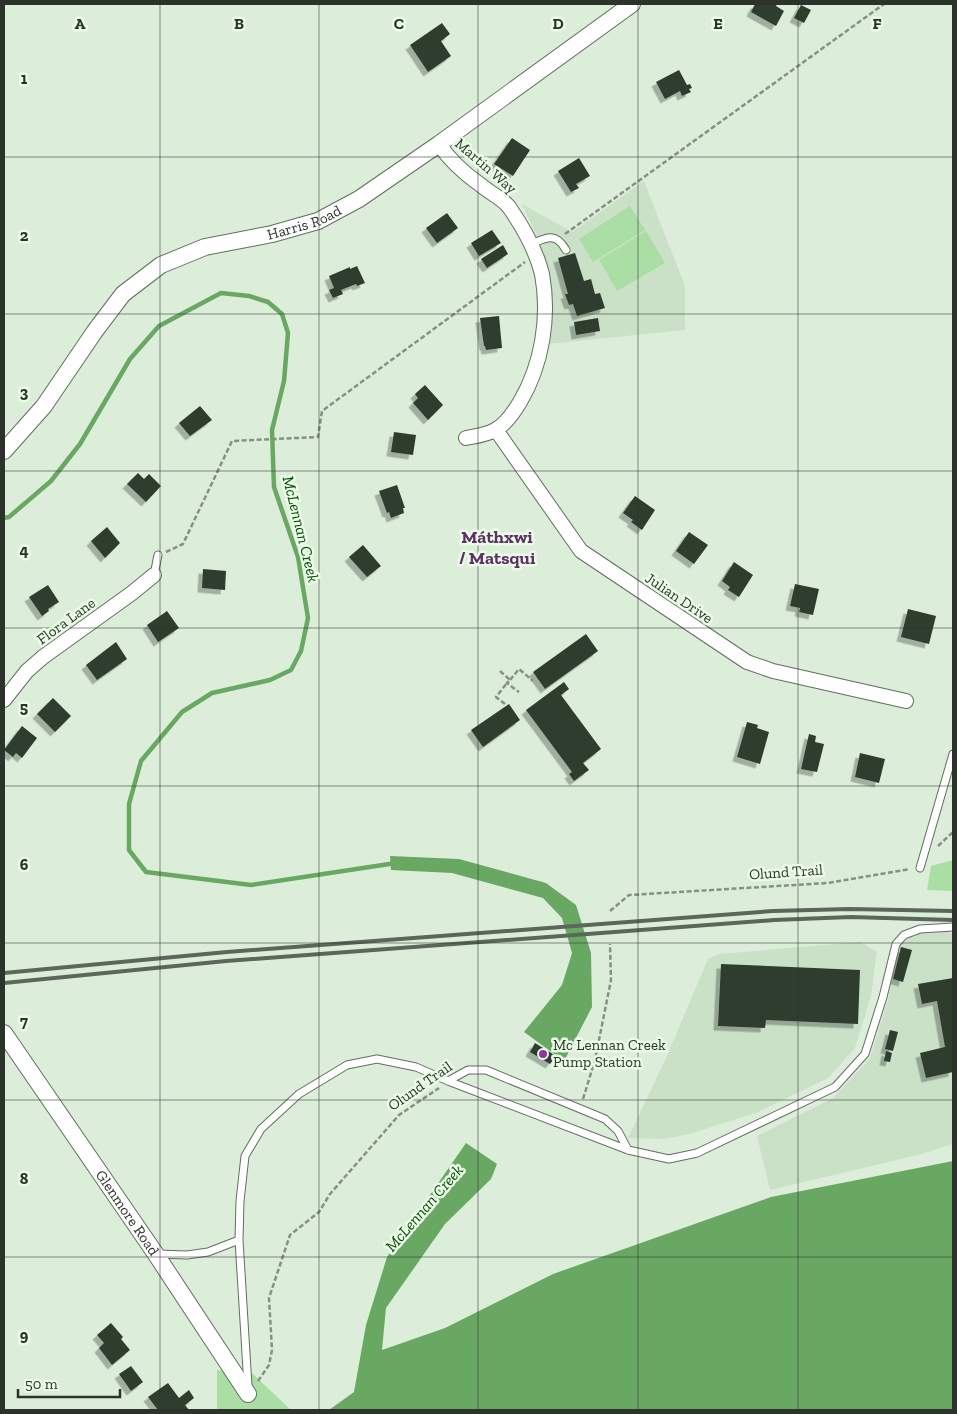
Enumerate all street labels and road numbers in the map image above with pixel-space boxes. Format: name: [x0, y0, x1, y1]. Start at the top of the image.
street label: Martin Way: [451, 134, 521, 198]
street label: Harris Road: [265, 201, 345, 244]
street label: Julian Drive: [642, 569, 716, 627]
street label: Flora Lane: [33, 594, 99, 648]
street label: Olund Trail: [748, 860, 824, 884]
street label: Olund Trail: [385, 1057, 455, 1115]
street label: Glenmore Road: [92, 1167, 163, 1260]

